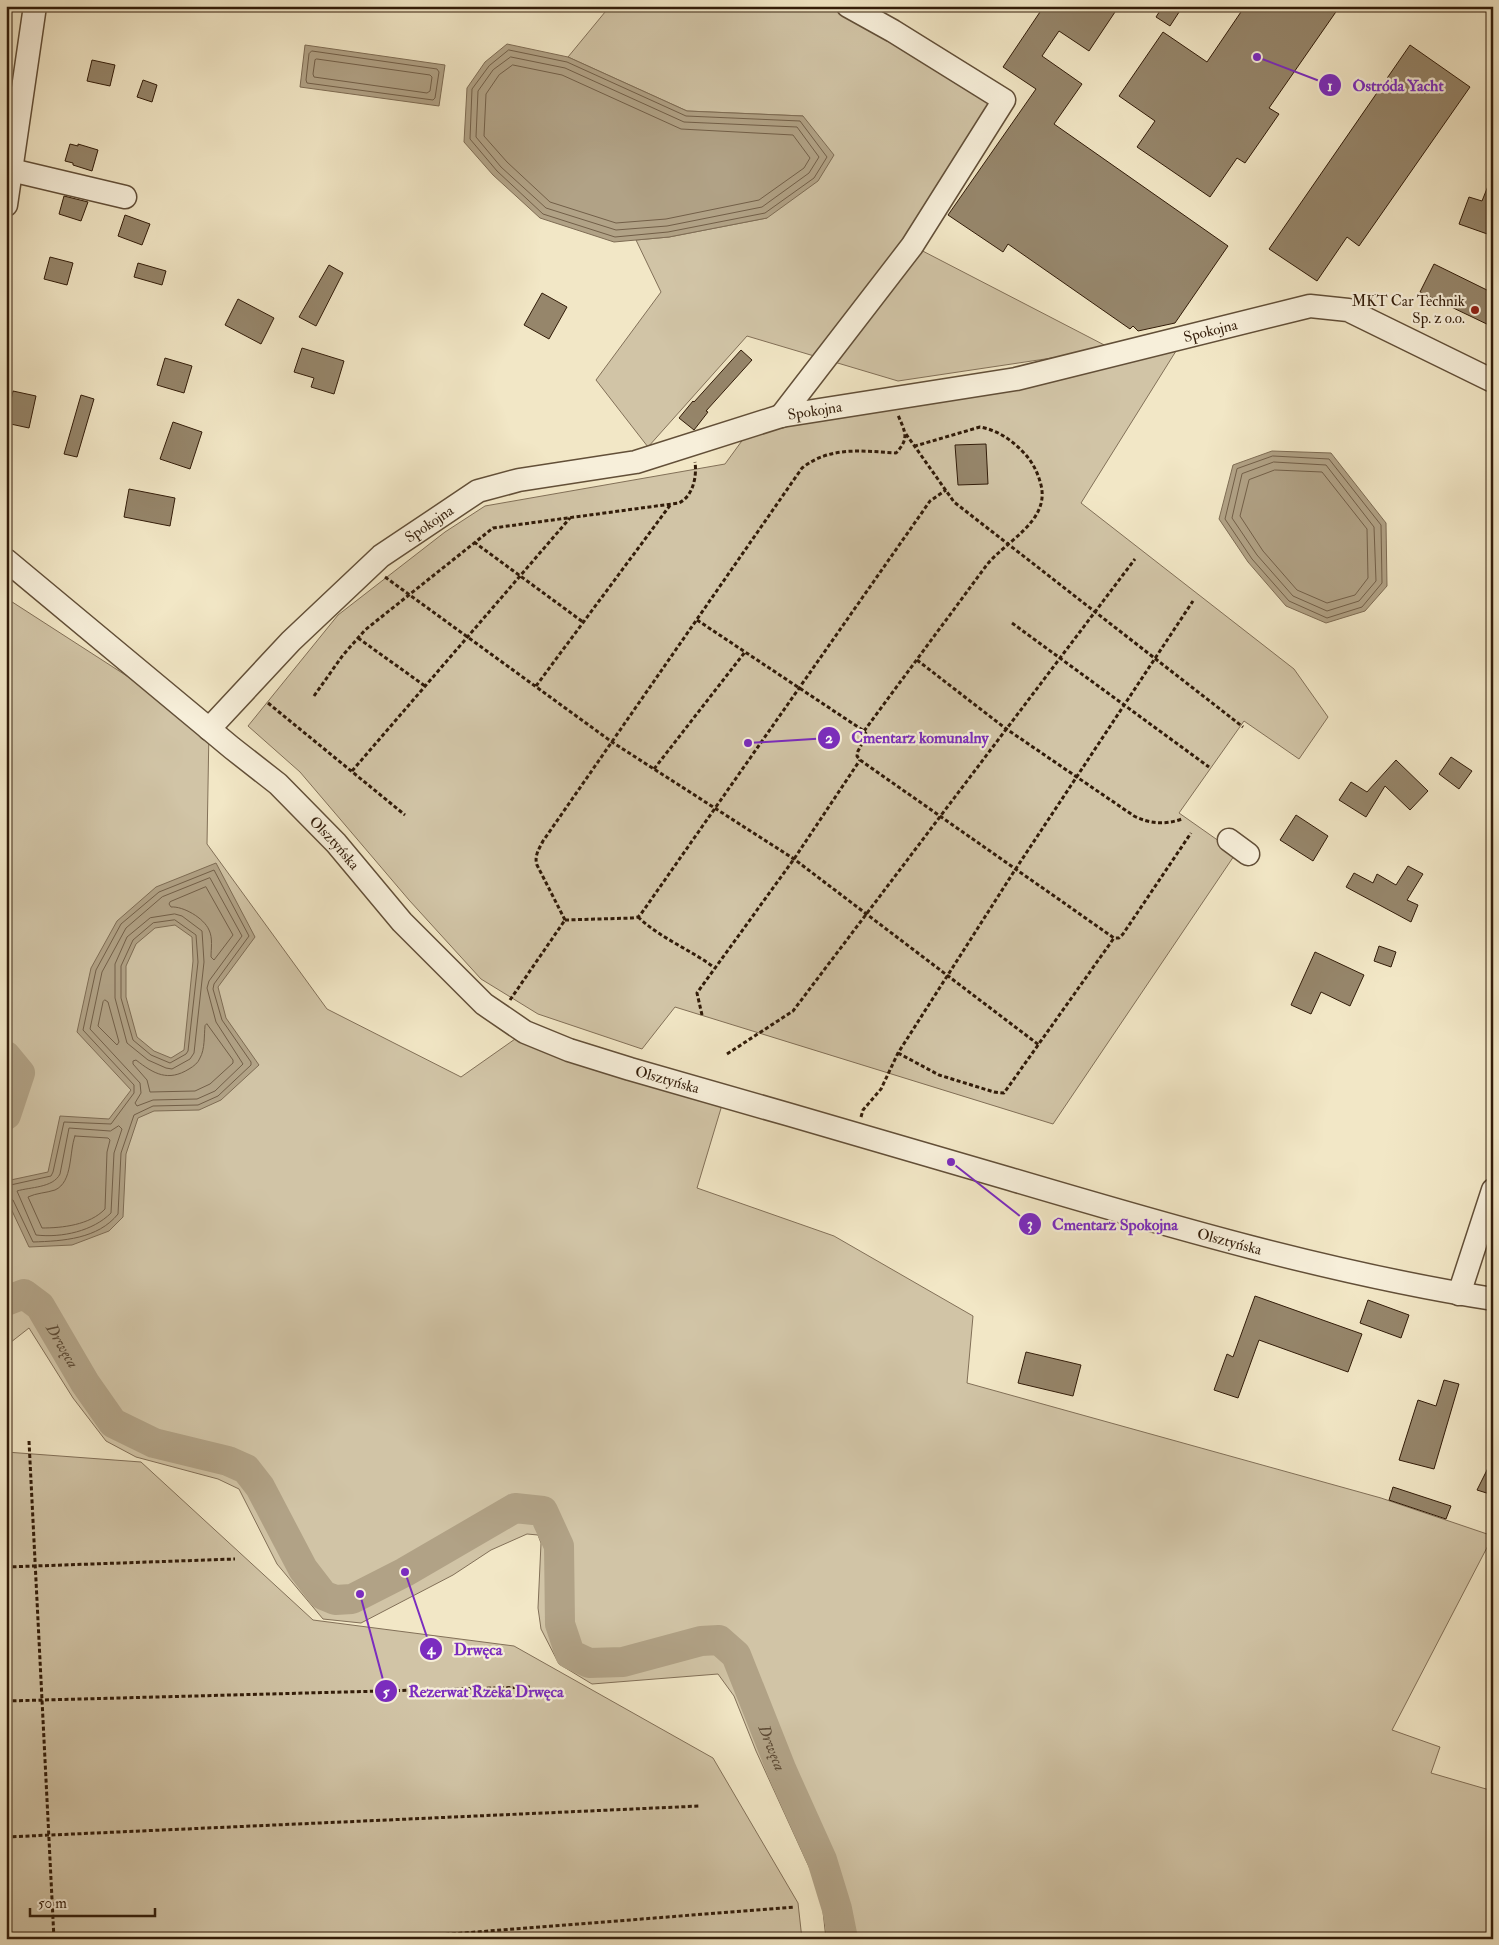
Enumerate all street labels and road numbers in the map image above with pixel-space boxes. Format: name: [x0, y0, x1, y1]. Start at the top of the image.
street label: Spokojna: [1182, 315, 1240, 347]
street label: Spokojna: [786, 397, 844, 425]
street label: Spokojna: [401, 501, 458, 547]
street label: Olsztyńska: [305, 812, 364, 875]
street label: Olsztyńska: [633, 1062, 702, 1099]
street label: Olsztyńska: [1195, 1224, 1265, 1260]

